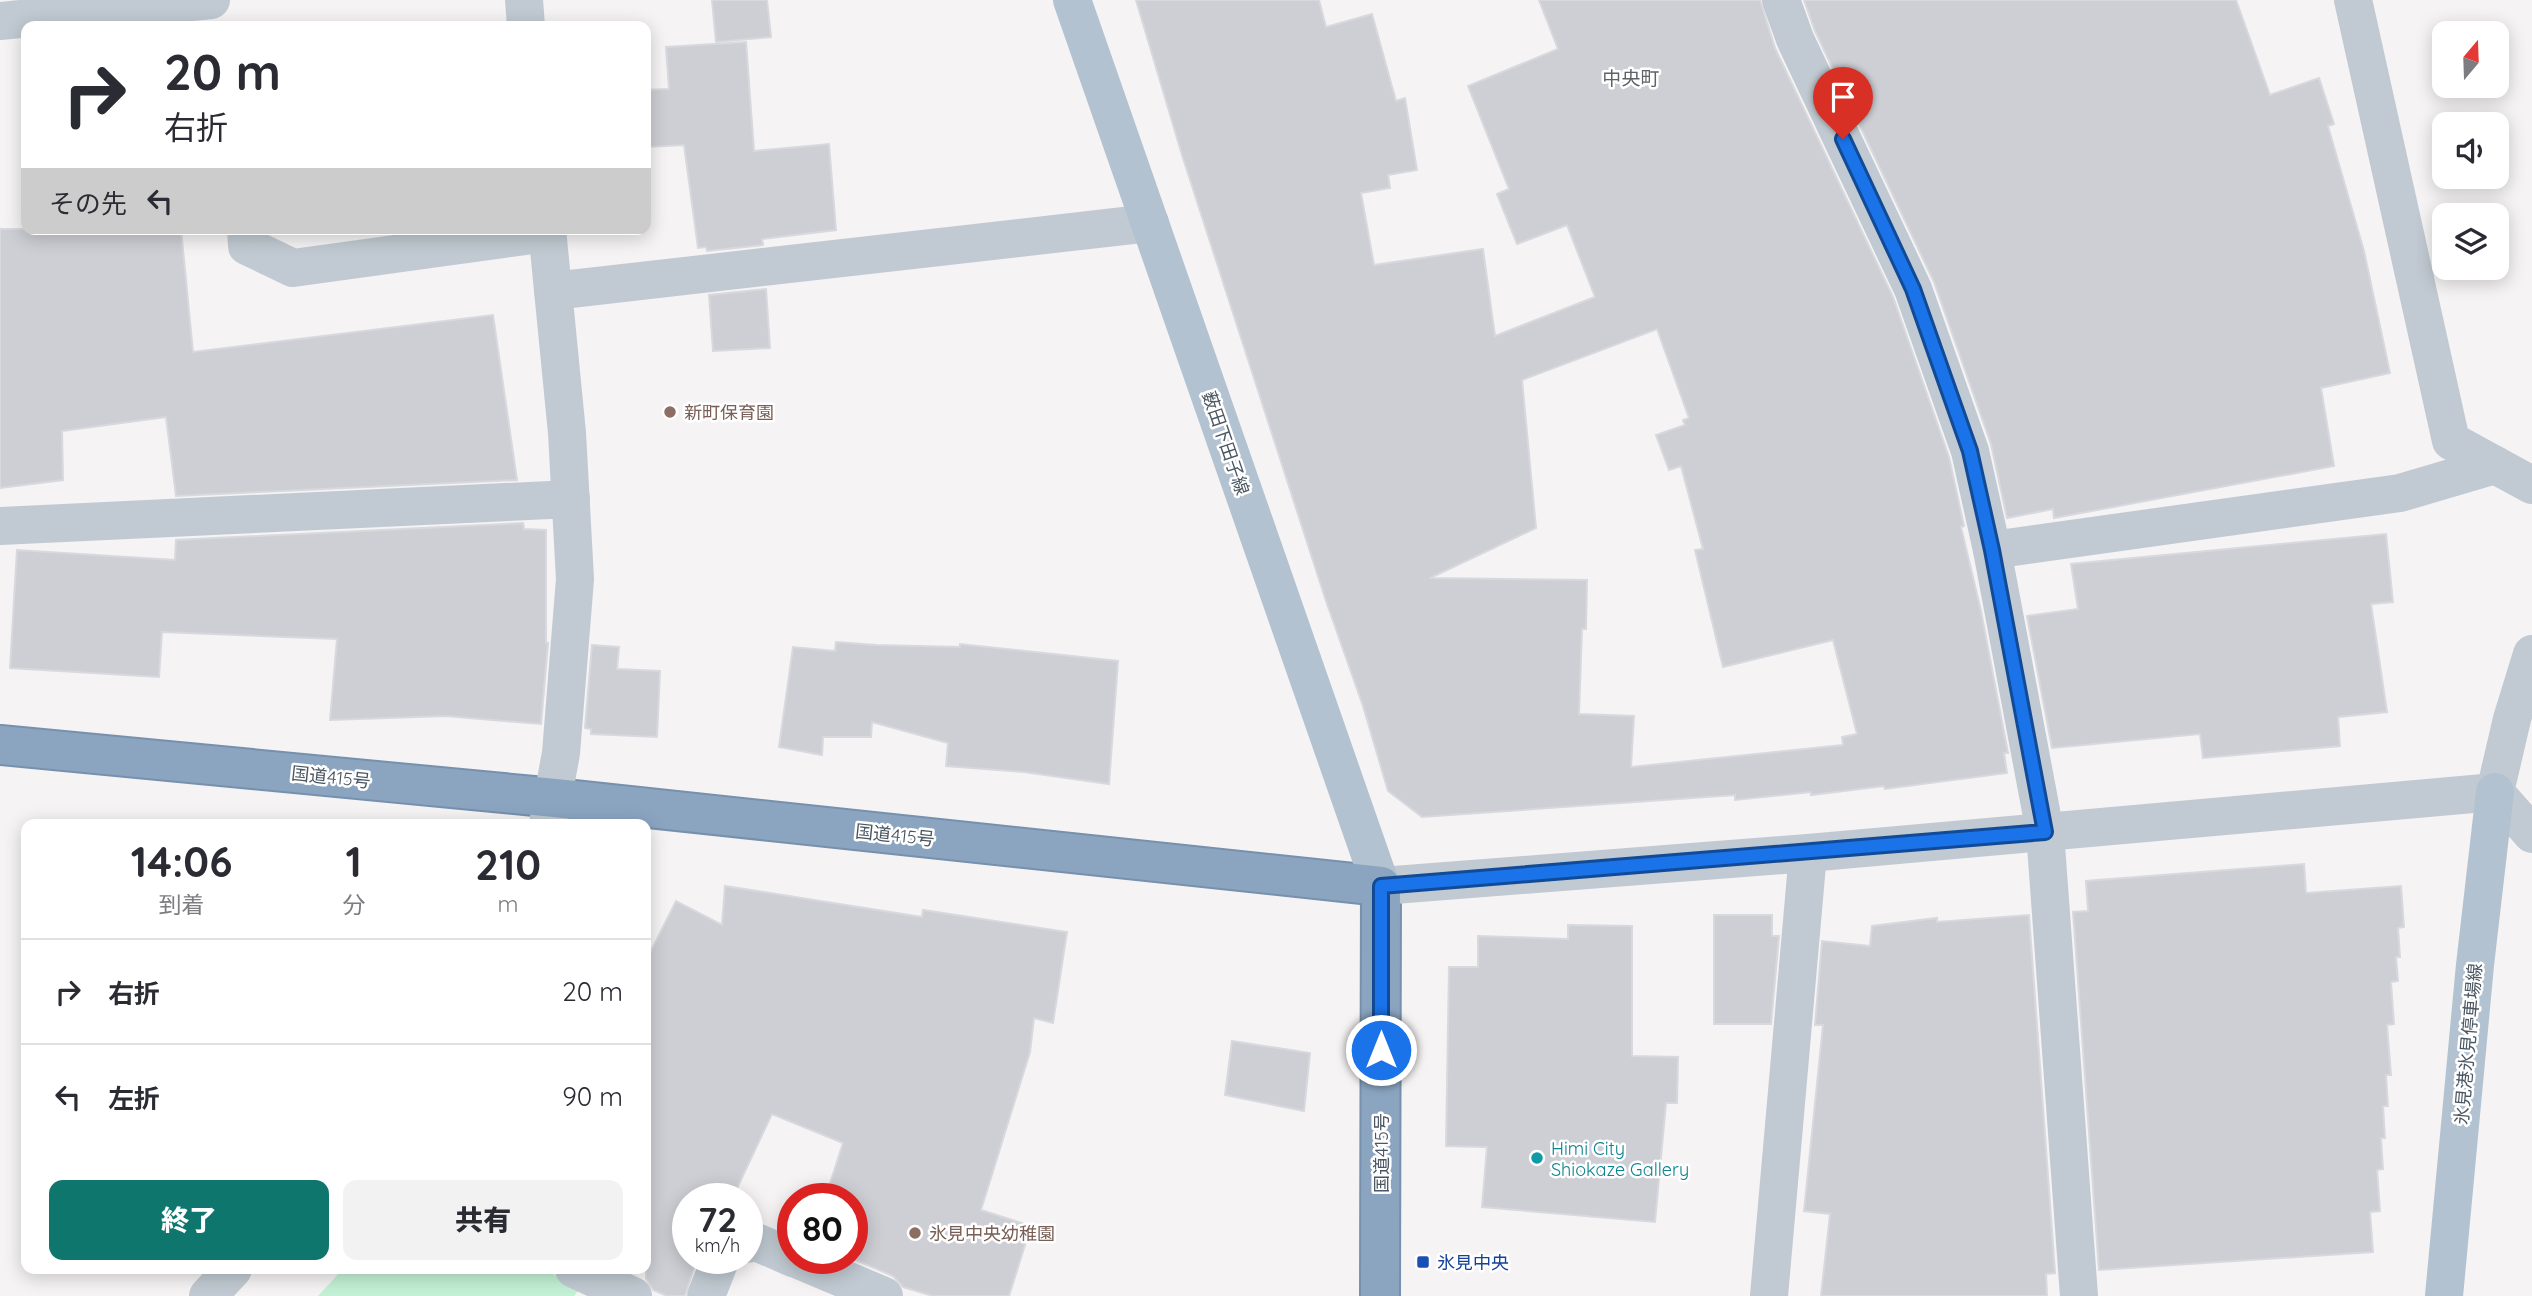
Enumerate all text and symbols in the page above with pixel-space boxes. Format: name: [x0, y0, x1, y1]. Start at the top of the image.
north arrow: [2432, 21, 2510, 98]
map controls: [2432, 21, 2509, 280]
text: 20 m: [164, 41, 281, 102]
icon: right: [49, 49, 140, 140]
district label: 中央町: [1602, 66, 1660, 90]
pin: [1813, 67, 1873, 139]
icon: arrive: [1824, 78, 1862, 116]
text: 右折: [164, 107, 228, 147]
button: sound: [2432, 112, 2509, 189]
icon: left: [141, 182, 179, 220]
text: その先: [49, 187, 127, 220]
button: layers: [2432, 203, 2509, 280]
street label: 薮田下田子線: [1198, 388, 1254, 498]
place label: 新町保育園: [684, 401, 774, 424]
marker: 新町保育園: [662, 404, 678, 420]
street label: 国道415号: [290, 761, 372, 793]
street label: 国道415号: [854, 819, 936, 851]
text: 14:06: [131, 835, 232, 888]
text: 1: [346, 835, 362, 888]
text: 210: [475, 838, 541, 891]
text: m: [498, 889, 519, 918]
text: 到着: [159, 890, 205, 919]
text: 分: [342, 890, 365, 919]
street label: 氷見港氷見停車場線: [2449, 962, 2487, 1126]
icon: right: [49, 973, 87, 1011]
text: 20 m: [562, 975, 623, 1008]
text: 右折: [108, 977, 160, 1010]
position arrow: [1344, 1013, 1418, 1087]
icon: left: [49, 1078, 87, 1116]
text: 90 m: [562, 1080, 623, 1113]
text: 左折: [108, 1082, 160, 1115]
street label: 国道415号: [1370, 1113, 1393, 1193]
place label: Himi City Shiokaze Gallery: [1551, 1137, 1689, 1181]
marker: Himi City Shiokaze Gallery: [1529, 1150, 1545, 1166]
button: 終了: [49, 1180, 329, 1260]
button: 共有: [343, 1180, 623, 1260]
speed limit sign: 80: [777, 1183, 868, 1274]
text: 72: [698, 1197, 737, 1241]
place label: 氷見中央幼稚園: [929, 1222, 1055, 1245]
marker: 氷見中央幼稚園: [907, 1225, 923, 1241]
text: km/h: [695, 1234, 740, 1257]
place label: 氷見中央: [1437, 1251, 1509, 1274]
marker: 氷見中央: [1415, 1254, 1431, 1270]

